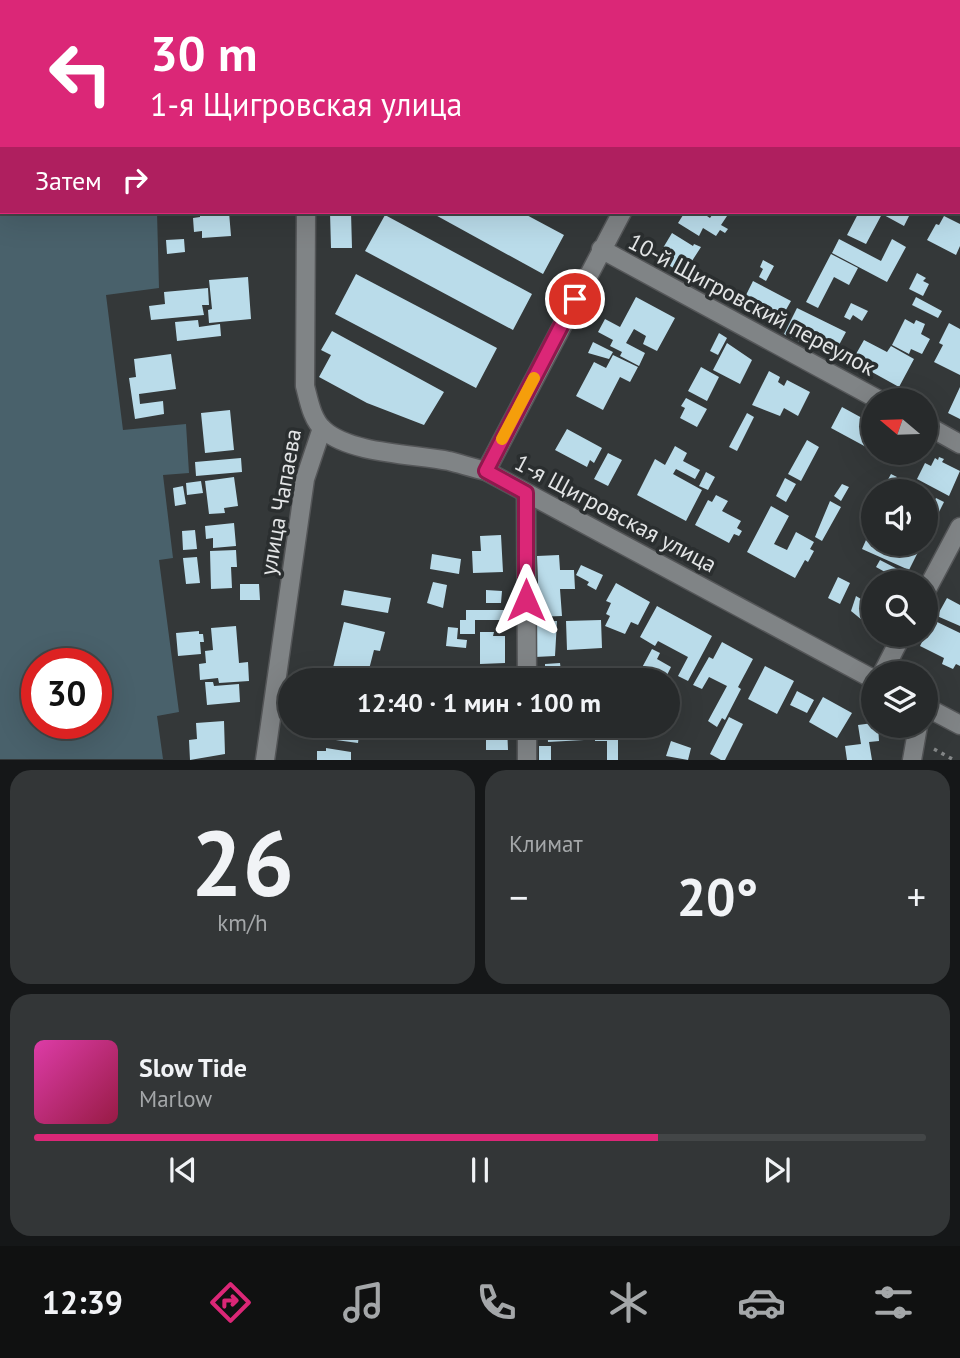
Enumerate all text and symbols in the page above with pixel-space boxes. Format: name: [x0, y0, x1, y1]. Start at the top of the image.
text: 30 m: [150, 21, 257, 85]
icon: left: [35, 28, 126, 119]
text: 1-я Щигровская улица: [150, 83, 462, 125]
icon: right: [116, 161, 154, 199]
text: Затем: [35, 164, 102, 197]
street label: 10-й Щигровский переулок: [623, 226, 881, 382]
pin: [545, 269, 605, 329]
icon: arrive: [556, 280, 594, 318]
north arrow: [861, 388, 938, 466]
map controls: [861, 388, 938, 738]
street label: улица Чапаева: [253, 426, 307, 578]
street label: 1-я Щигровская улица: [510, 447, 722, 579]
button: sound: [861, 479, 938, 556]
position arrow: [489, 563, 563, 637]
button: search: [861, 570, 938, 647]
speed limit sign: 30: [21, 648, 112, 739]
button: layers: [861, 661, 938, 738]
text: 12:40 · 1 мин · 100 m: [357, 686, 601, 719]
text: 26: [191, 803, 294, 921]
text: Климат: [509, 829, 583, 858]
text: 20°: [677, 863, 758, 930]
text: −: [509, 872, 528, 921]
text: +: [907, 872, 926, 921]
text: km/h: [217, 908, 268, 937]
text: Slow Tide: [139, 1051, 247, 1084]
text: Marlow: [139, 1084, 212, 1113]
icon: previous: [164, 1151, 202, 1189]
icon: pause: [461, 1151, 499, 1189]
icon: next: [758, 1151, 796, 1189]
icon: directions: [206, 1278, 255, 1327]
icon: music: [339, 1278, 388, 1327]
icon: phone: [472, 1278, 521, 1327]
icon: climate: [604, 1278, 653, 1327]
icon: car: [737, 1278, 786, 1327]
icon: filters: [869, 1278, 918, 1327]
text: 12:39: [42, 1281, 123, 1323]

